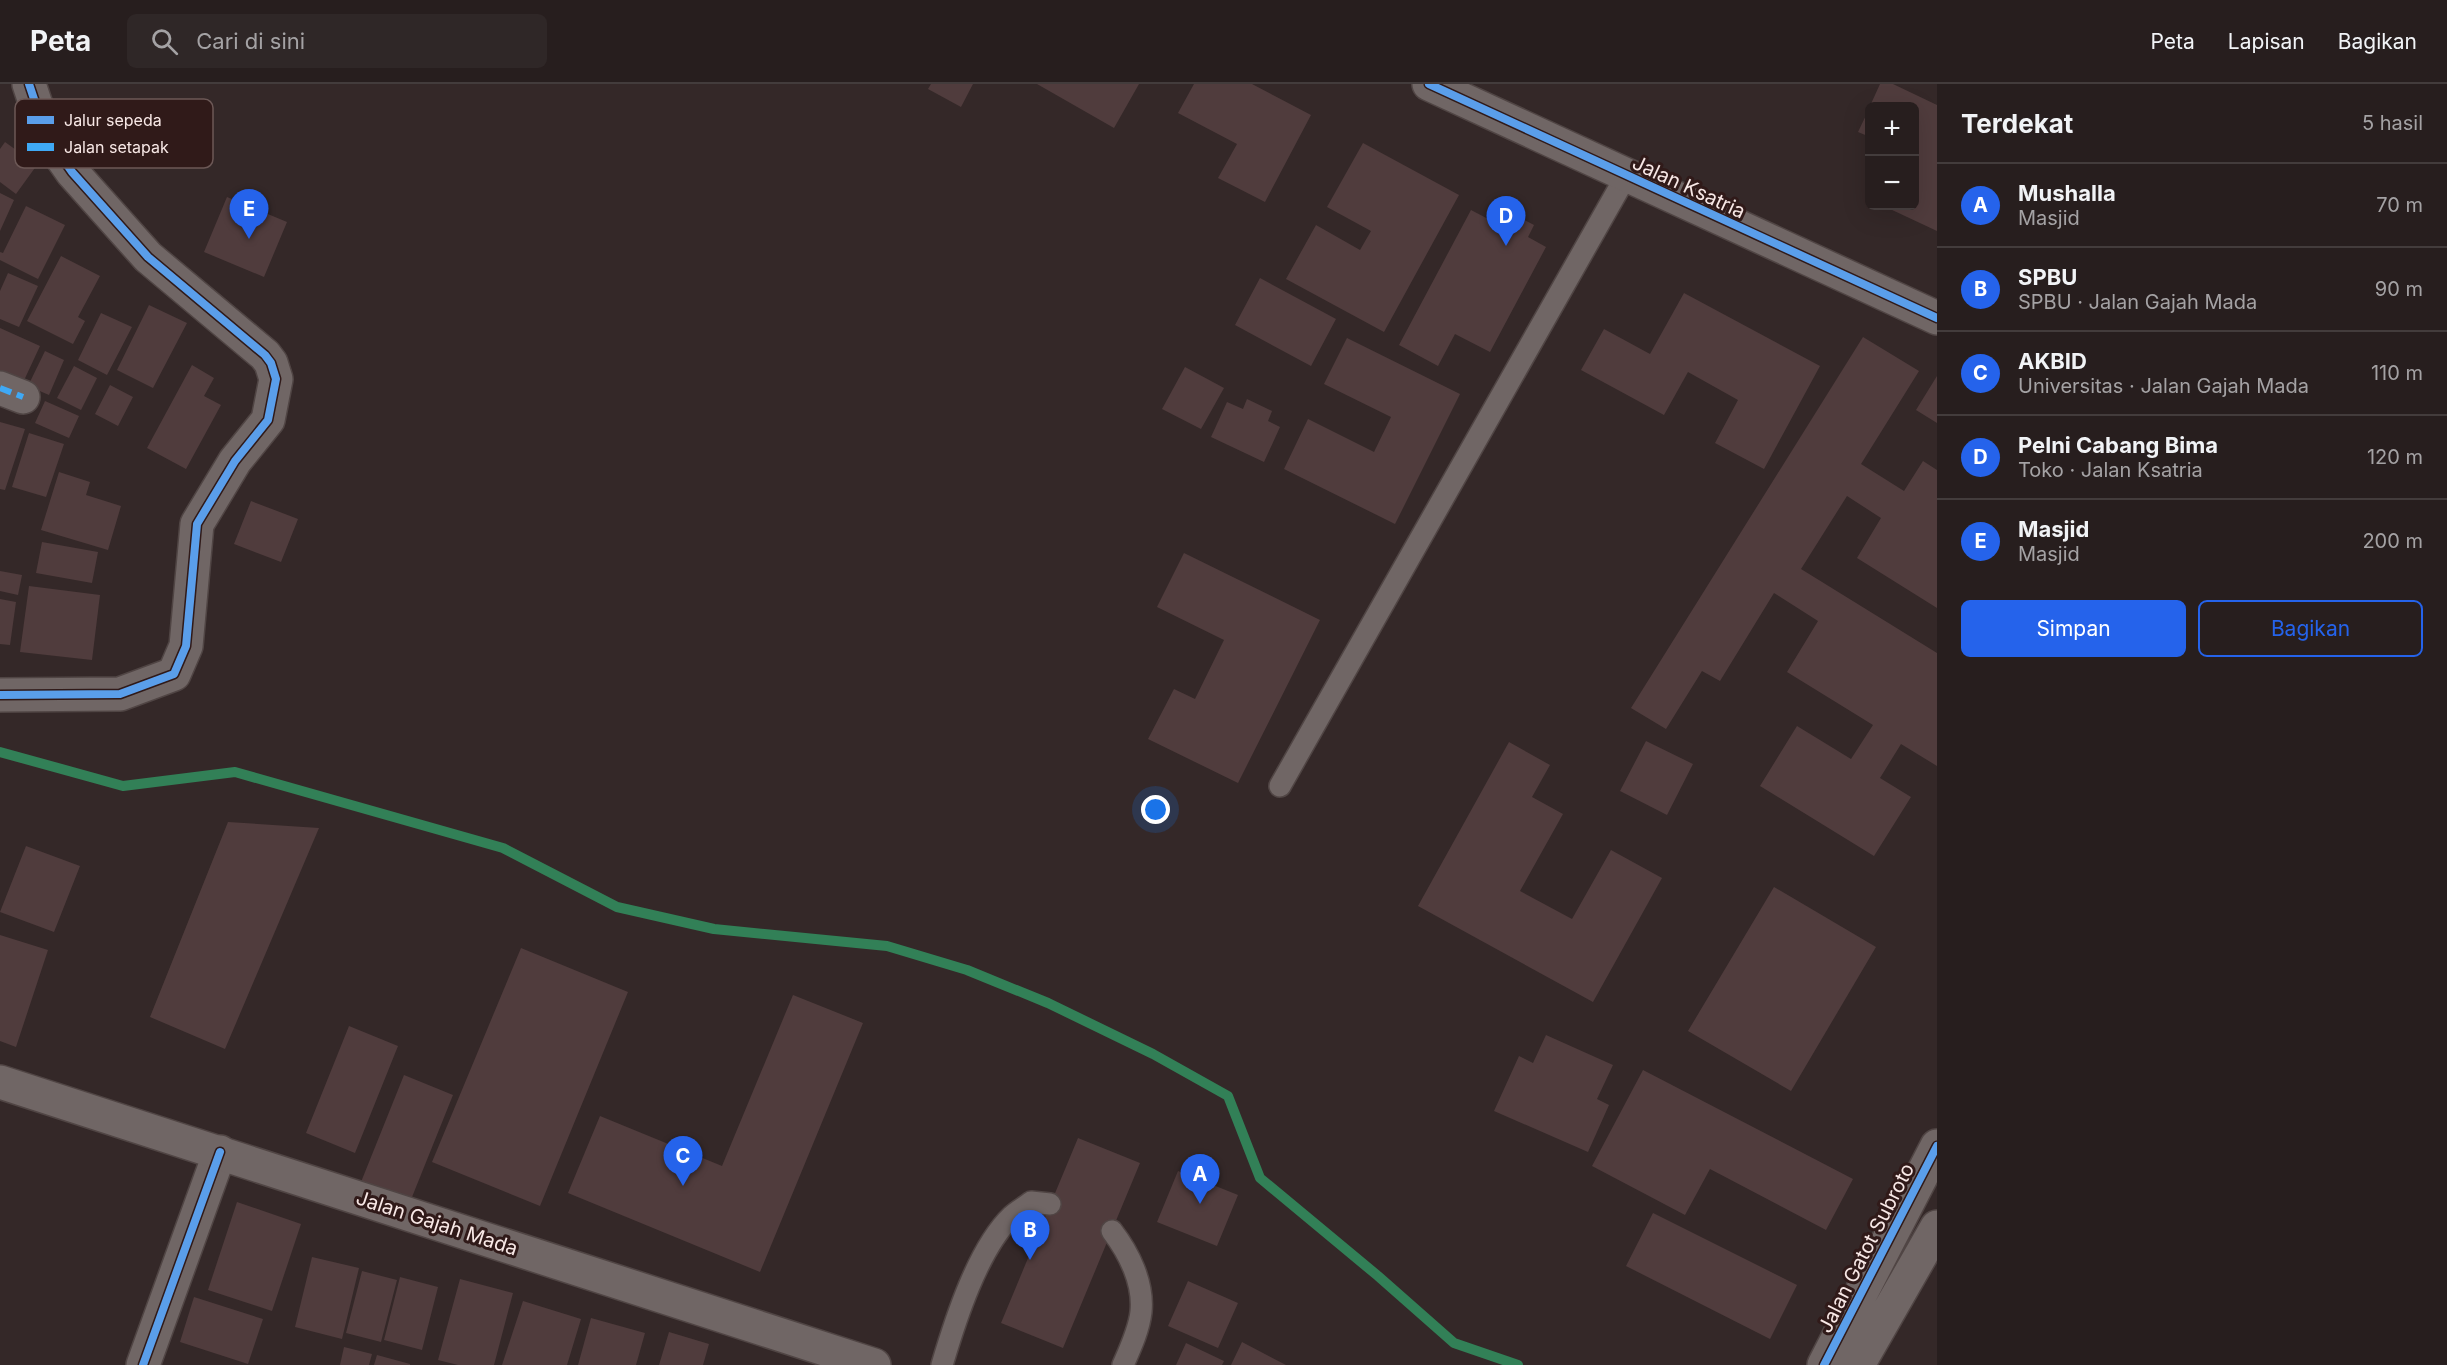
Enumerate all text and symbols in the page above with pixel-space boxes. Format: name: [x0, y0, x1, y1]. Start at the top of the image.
search box: [127, 14, 547, 68]
text: Peta: [30, 24, 91, 58]
icon: search: [148, 25, 181, 58]
text: Cari di sini: [196, 28, 305, 54]
text: Peta: [2151, 29, 2195, 54]
text: Lapisan: [2228, 29, 2305, 54]
text: Bagikan: [2338, 29, 2417, 54]
legend: [15, 99, 213, 168]
map controls: [1865, 102, 1919, 210]
button: +: [1865, 102, 1919, 156]
text: Terdekat: [1961, 108, 2073, 139]
text: Jalur sepeda: [64, 110, 162, 130]
text: 5 hasil: [2362, 111, 2423, 135]
text: Jalan setapak: [64, 137, 169, 157]
street label: Jalan Ksatria: [1629, 150, 1749, 224]
button: −: [1865, 156, 1919, 210]
text: Mushalla: [2018, 180, 2116, 206]
pin: E: [230, 190, 268, 239]
text: A: [1973, 193, 1988, 217]
text: 70 m: [2376, 193, 2423, 217]
pin: D: [1486, 196, 1526, 246]
text: Masjid: [2018, 206, 2080, 230]
text: SPBU: [2018, 264, 2077, 290]
text: B: [1974, 277, 1987, 301]
text: 90 m: [2375, 277, 2423, 301]
text: SPBU · Jalan Gajah Mada: [2018, 290, 2257, 314]
text: AKBID: [2018, 348, 2087, 374]
text: C: [1973, 361, 1988, 385]
text: 110 m: [2371, 361, 2423, 385]
text: Universitas · Jalan Gajah Mada: [2018, 374, 2309, 398]
text: Pelni Cabang Bima: [2018, 432, 2218, 458]
text: D: [1973, 445, 1988, 469]
text: 120 m: [2367, 445, 2423, 469]
text: Toko · Jalan Ksatria: [2018, 458, 2203, 482]
text: Masjid: [2018, 516, 2089, 542]
text: E: [1974, 529, 1987, 553]
text: 200 m: [2362, 529, 2423, 553]
text: Masjid: [2018, 542, 2080, 566]
button: Simpan: [1961, 600, 2186, 657]
button: Bagikan: [2198, 600, 2423, 657]
your location: [1141, 795, 1170, 824]
pin: C: [664, 1136, 702, 1186]
pin: A: [1180, 1154, 1220, 1204]
street label: Jalan Gatot Subroto: [1813, 1159, 1919, 1337]
street label: Jalan Gajah Mada: [353, 1186, 521, 1260]
pin: B: [1010, 1210, 1050, 1260]

